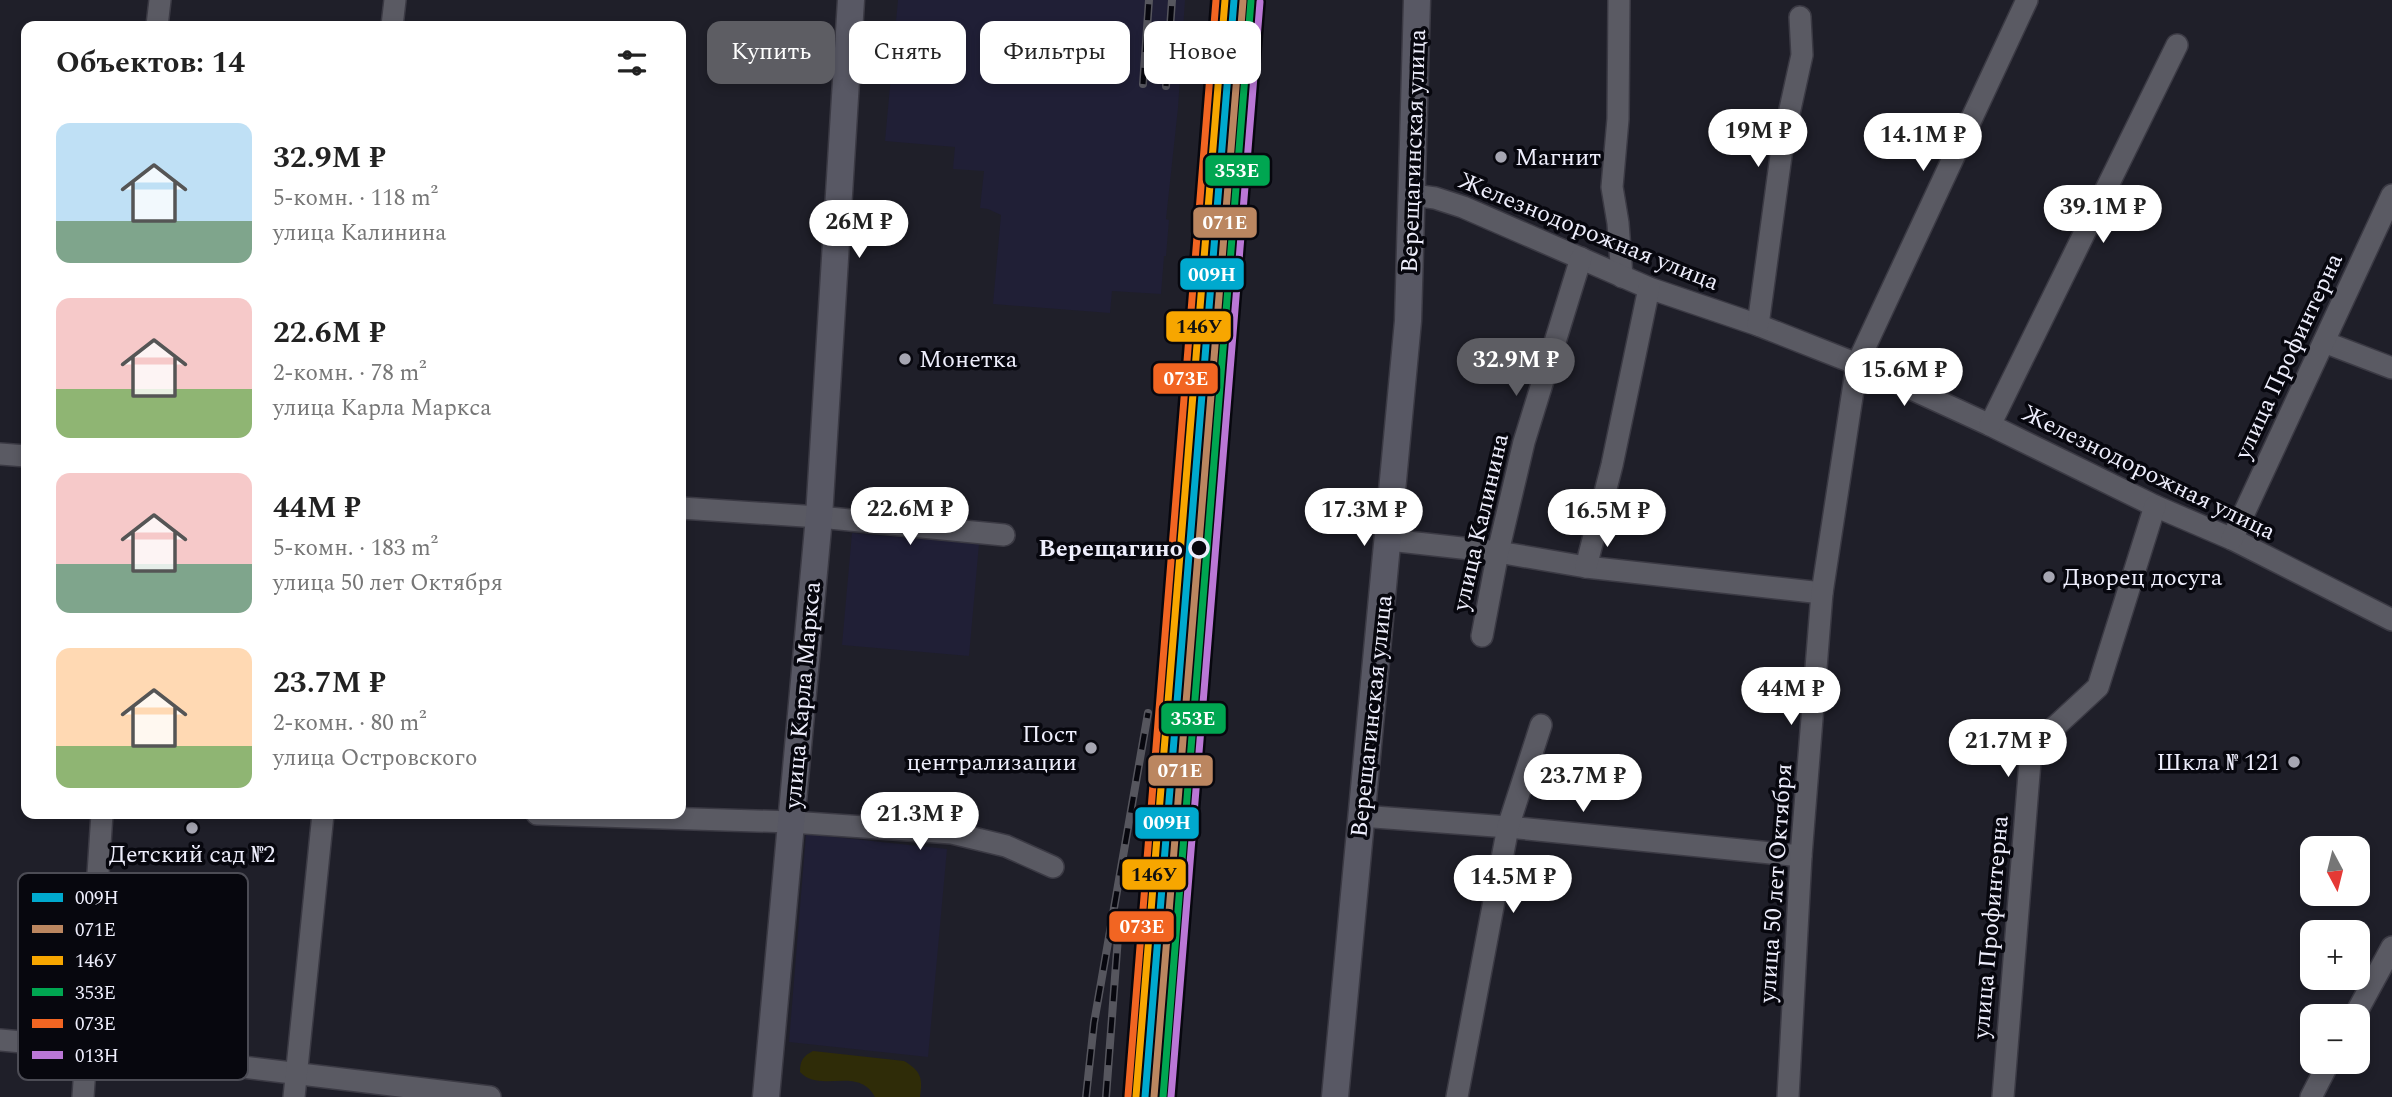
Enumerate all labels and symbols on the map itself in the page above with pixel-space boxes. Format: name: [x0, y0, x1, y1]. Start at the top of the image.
street label: Верещагинская улица: [1392, 28, 1436, 274]
pin: 19M ₽: [1709, 110, 1807, 169]
pin: 14.1M ₽: [1858, 114, 1988, 173]
place label: Магнит: [1515, 140, 1601, 176]
marker: Магнит: [1493, 149, 1509, 165]
line badge: 353Е: [1204, 154, 1271, 187]
text: 353Е: [1215, 157, 1259, 186]
street label: Железнодорожная улица: [1453, 163, 1725, 301]
pin: 39.1M ₽: [2038, 186, 2168, 245]
pin: 26M ₽: [810, 201, 908, 260]
line badge: 071Е: [1192, 206, 1258, 239]
text: 071Е: [1203, 209, 1247, 238]
street label: улица Профинтерна: [2225, 247, 2353, 466]
line badge: 009Н: [1179, 257, 1245, 291]
text: 009Н: [1188, 261, 1236, 290]
line badge: 146У: [1165, 310, 1232, 343]
text: 146У: [1176, 313, 1222, 342]
pin: 32.9M ₽: [1451, 338, 1581, 398]
place label: Монетка: [919, 342, 1018, 378]
pin: 15.6M ₽: [1839, 348, 1969, 408]
marker: Монетка: [897, 351, 913, 367]
line badge: 073Е: [1152, 362, 1219, 395]
text: 073Е: [1164, 365, 1208, 394]
street label: Железнодорожная улица: [2016, 396, 2282, 550]
street label: улица Калинина: [1443, 430, 1519, 615]
pin: 22.6M ₽: [845, 488, 975, 547]
pin: 17.3M ₽: [1299, 489, 1429, 548]
pin: 16.5M ₽: [1542, 490, 1672, 549]
place label: Верещагино: [1038, 531, 1183, 567]
marker: Верещагино: [1189, 538, 1209, 558]
place label: Дворец досуга: [2063, 560, 2223, 596]
marker: Дворец досуга: [2041, 569, 2057, 585]
street label: улица Карла Маркса: [775, 580, 831, 811]
street label: Верещагинская улица: [1341, 593, 1403, 839]
pin: 44M ₽: [1742, 668, 1840, 727]
line badge: 353Е: [1160, 702, 1227, 735]
text: 353Е: [1171, 705, 1215, 734]
place label: Пост централизации: [906, 717, 1077, 781]
pin: 21.7M ₽: [1943, 720, 2073, 779]
marker: Пост централизации: [1083, 740, 1099, 756]
place label: Шкла № 121: [2157, 745, 2280, 781]
line badge: 071Е: [1147, 754, 1214, 787]
pin: 23.7M ₽: [1518, 754, 1648, 814]
marker: Шкла № 121: [2286, 754, 2302, 770]
text: 071Е: [1158, 757, 1202, 786]
street label: улица 50 лет Октября: [1750, 762, 1802, 1005]
pin: 21.3M ₽: [855, 792, 985, 852]
line badge: 009Н: [1134, 806, 1200, 840]
text: 009Н: [1143, 809, 1191, 838]
street label: улица Профинтерна: [1963, 814, 2019, 1041]
marker: Детский сад №2: [184, 820, 200, 836]
north arrow: [2300, 836, 2370, 906]
place label: Детский сад №2: [109, 837, 275, 873]
pin: 14.5M ₽: [1448, 856, 1578, 915]
line badge: 146У: [1121, 858, 1187, 891]
text: 146У: [1131, 861, 1177, 890]
legend: [18, 873, 248, 1080]
text: 009Н: [75, 884, 119, 913]
line badge: 073Е: [1108, 910, 1175, 943]
text: 073Е: [1120, 913, 1164, 942]
text: 071Е: [75, 916, 116, 945]
text: 146У: [75, 947, 118, 976]
text: 353Е: [75, 979, 116, 1008]
text: 073Е: [75, 1010, 116, 1039]
text: 013Н: [75, 1042, 119, 1071]

